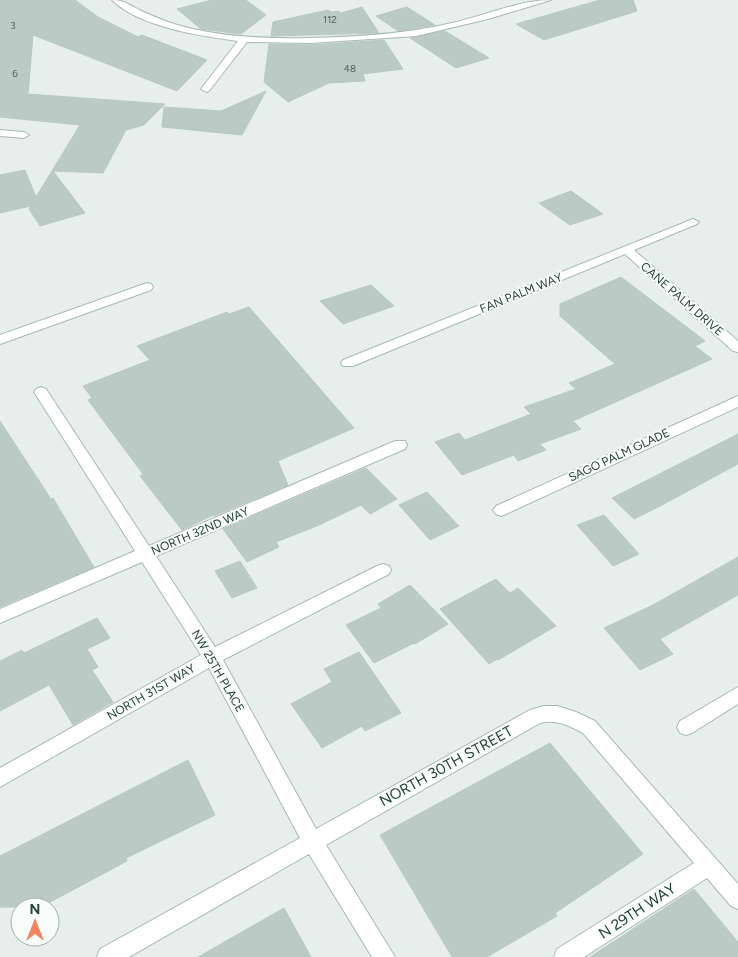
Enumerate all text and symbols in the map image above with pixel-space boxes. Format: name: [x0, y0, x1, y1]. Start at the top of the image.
house number: 112: [323, 13, 337, 26]
house number: 3: [10, 19, 16, 32]
house number: 48: [344, 62, 356, 75]
house number: 6: [12, 67, 18, 80]
street label: CANE PALM DRIVE: [638, 259, 726, 339]
street label: FAN PALM WAY: [478, 270, 565, 316]
street label: SAGO PALM GLADE: [566, 425, 672, 485]
street label: NORTH 32ND WAY: [149, 504, 252, 558]
street label: NW 25TH PLACE: [189, 627, 247, 715]
street label: NORTH 31ST WAY: [104, 661, 198, 723]
street label: NORTH 30TH STREET: [376, 721, 516, 810]
street label: N 29TH WAY: [595, 879, 679, 943]
north arrow: [10, 897, 60, 947]
text: N: [30, 901, 40, 918]

